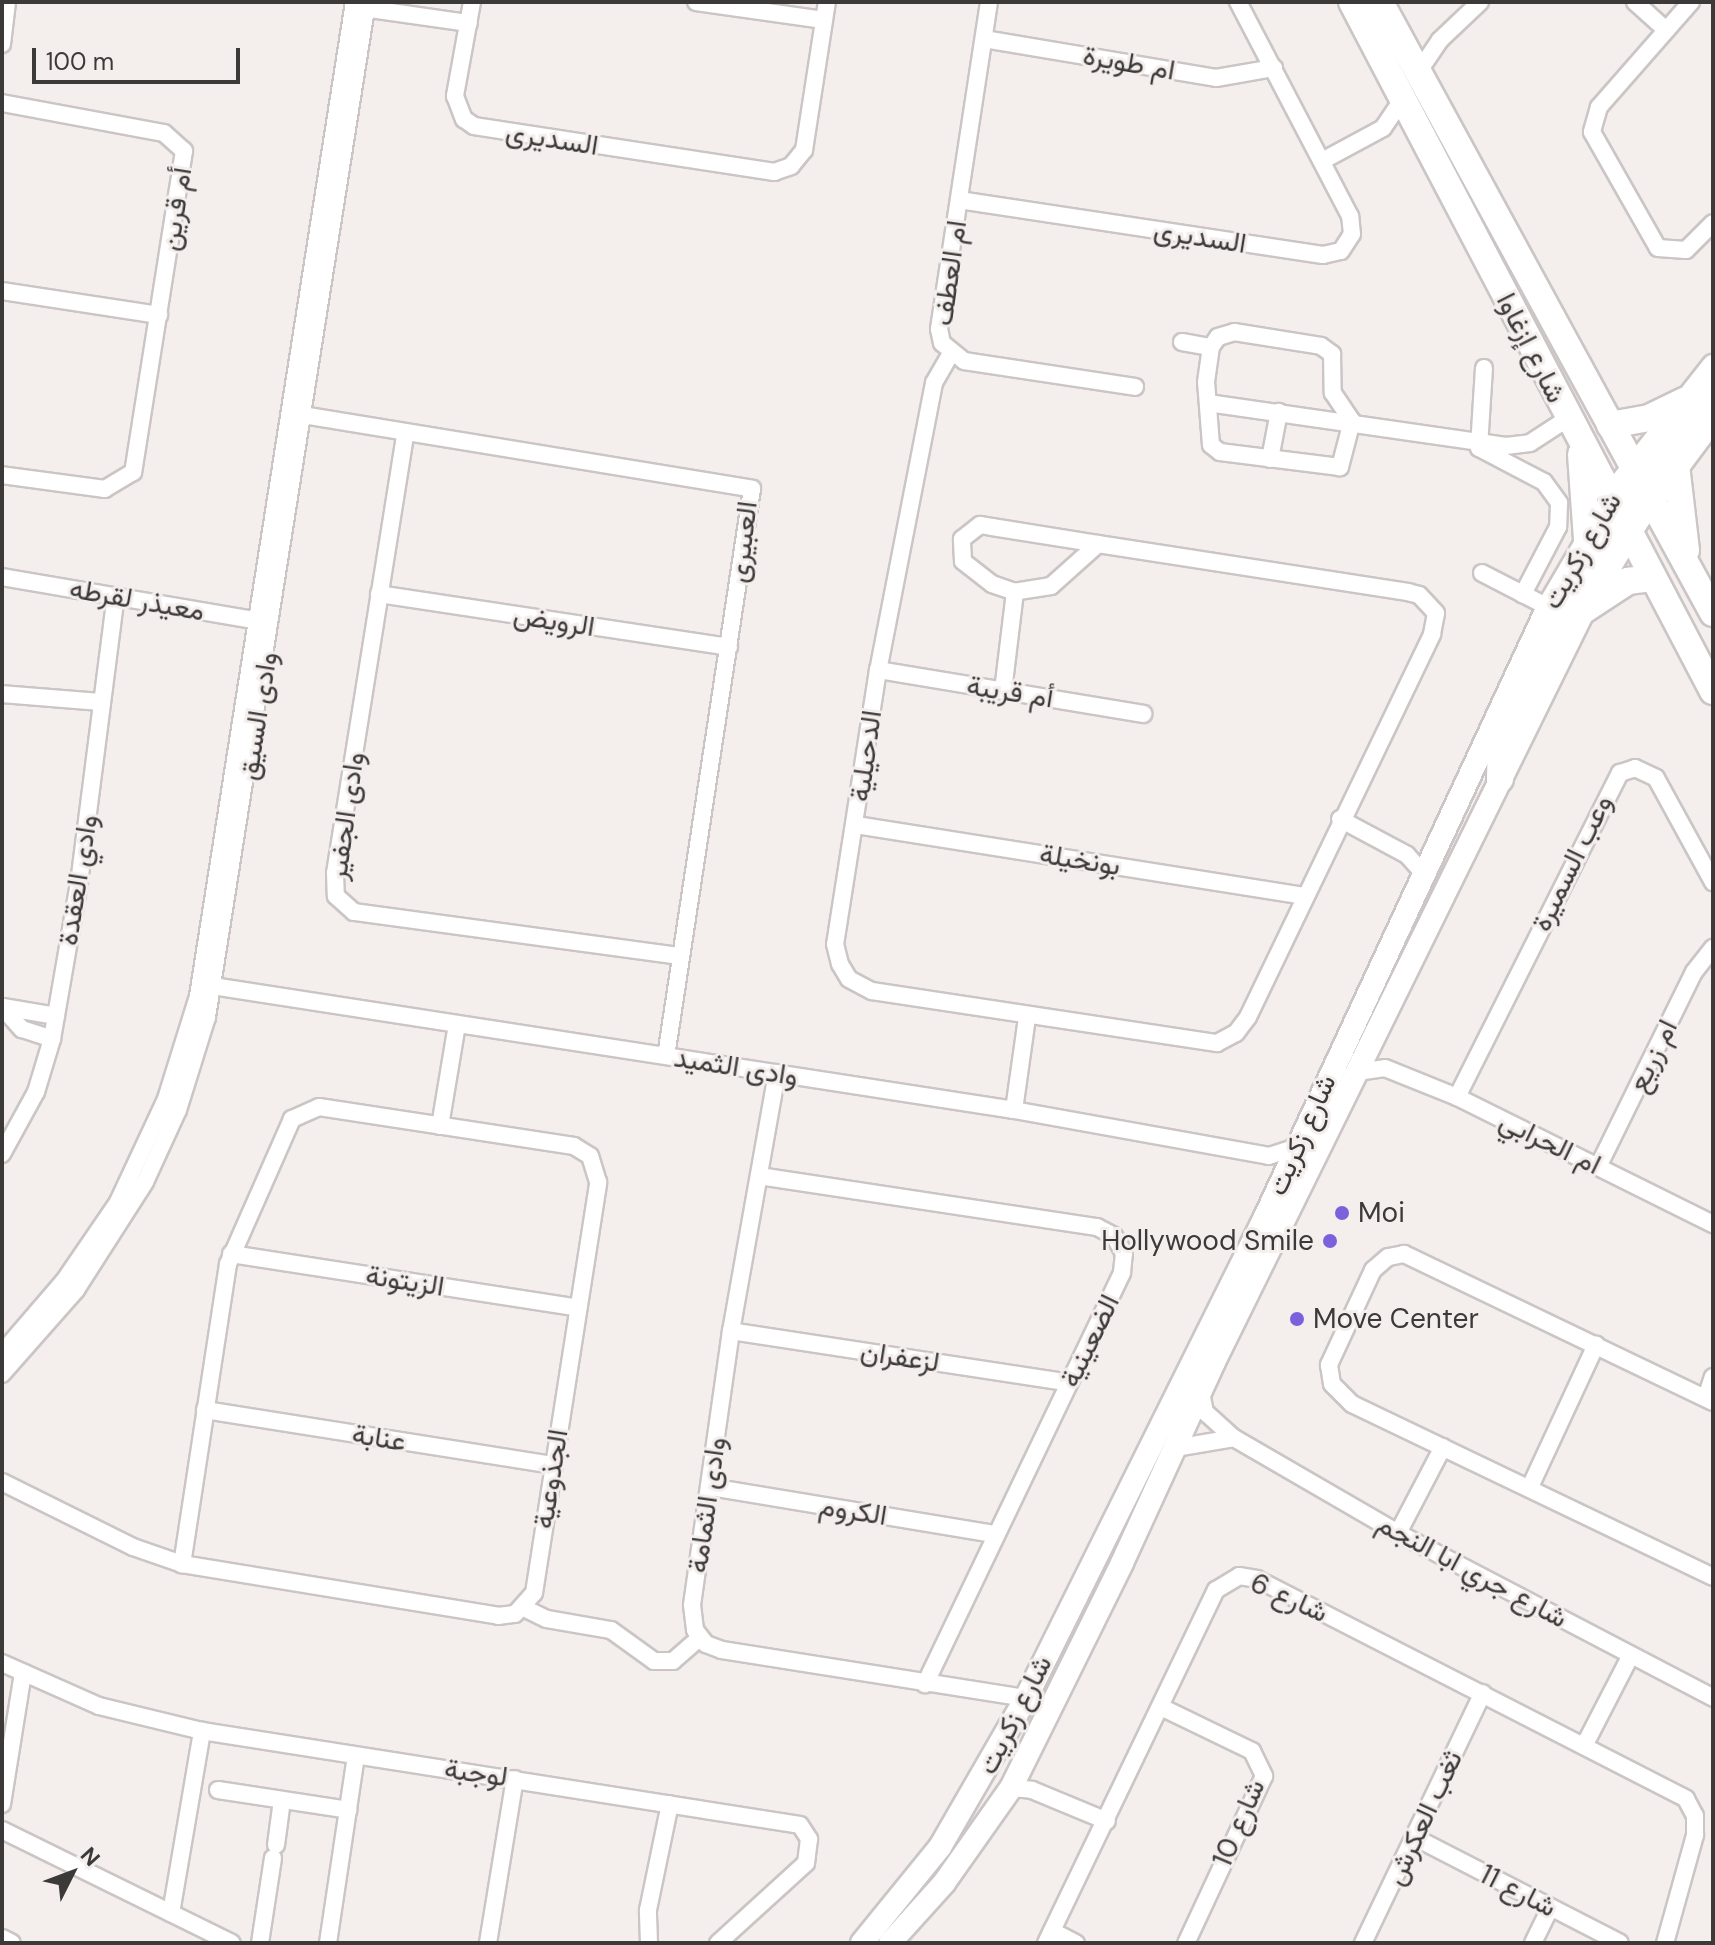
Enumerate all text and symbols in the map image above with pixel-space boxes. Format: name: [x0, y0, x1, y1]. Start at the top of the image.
scale bar: [36, 32, 244, 82]
street label: ام طويرة: [1080, 38, 1178, 88]
text: 100 m: [46, 46, 114, 77]
street label: السديرى: [503, 115, 601, 163]
street label: أم قرين: [153, 165, 199, 253]
street label: السديرى: [1151, 213, 1249, 261]
street label: ام العطف: [926, 218, 974, 328]
street label: شارع إزغاوا: [1489, 288, 1573, 408]
street label: شارع زكريت: [1535, 487, 1629, 615]
street label: العبيرى: [721, 499, 765, 585]
street label: معيذر لقرطه: [67, 572, 207, 628]
street label: الرويض: [511, 598, 597, 644]
street label: وادى السيق: [231, 649, 285, 783]
street label: أم قريبة: [964, 669, 1056, 715]
street label: الدحيلية: [843, 708, 889, 804]
street label: وادى الجفير: [320, 750, 372, 882]
street label: وعب السميرة: [1525, 789, 1619, 937]
street label: وادي العقدة: [51, 812, 105, 948]
street label: بونخيلة: [1037, 837, 1123, 883]
street label: ام زريع: [1621, 1014, 1685, 1098]
street label: وادى الثميد: [672, 1041, 800, 1093]
street label: شارع زكريت: [1260, 1069, 1344, 1201]
street label: ام الحرابي: [1494, 1104, 1606, 1182]
place label: Moi: [1358, 1196, 1405, 1230]
marker: Moi: [1333, 1204, 1351, 1222]
place label: Hollywood Smile: [1101, 1224, 1314, 1258]
marker: Hollywood Smile: [1321, 1232, 1339, 1250]
street label: الزيتونة: [363, 1258, 447, 1304]
street label: الضعينية: [1053, 1289, 1127, 1393]
place label: Move Center: [1313, 1302, 1479, 1336]
marker: Move Center: [1288, 1310, 1306, 1328]
street label: لزعفران: [858, 1334, 942, 1380]
street label: عنابة: [350, 1417, 408, 1459]
street label: الجذوعية: [527, 1427, 575, 1531]
street label: وادى الثمامة: [681, 1435, 733, 1575]
street label: الكروم: [817, 1489, 889, 1533]
street label: شارع جري ابا النجم: [1371, 1507, 1573, 1635]
street label: شارع 6: [1245, 1566, 1333, 1630]
street label: شارع زكريت: [971, 1650, 1059, 1780]
street label: ثغب العكرش: [1378, 1745, 1470, 1891]
street label: لوجبة: [442, 1752, 510, 1794]
street label: شارع 10: [1206, 1774, 1272, 1872]
north arrow: [32, 1833, 112, 1913]
text: N: [74, 1841, 106, 1872]
street label: شارع 11: [1474, 1858, 1562, 1924]

